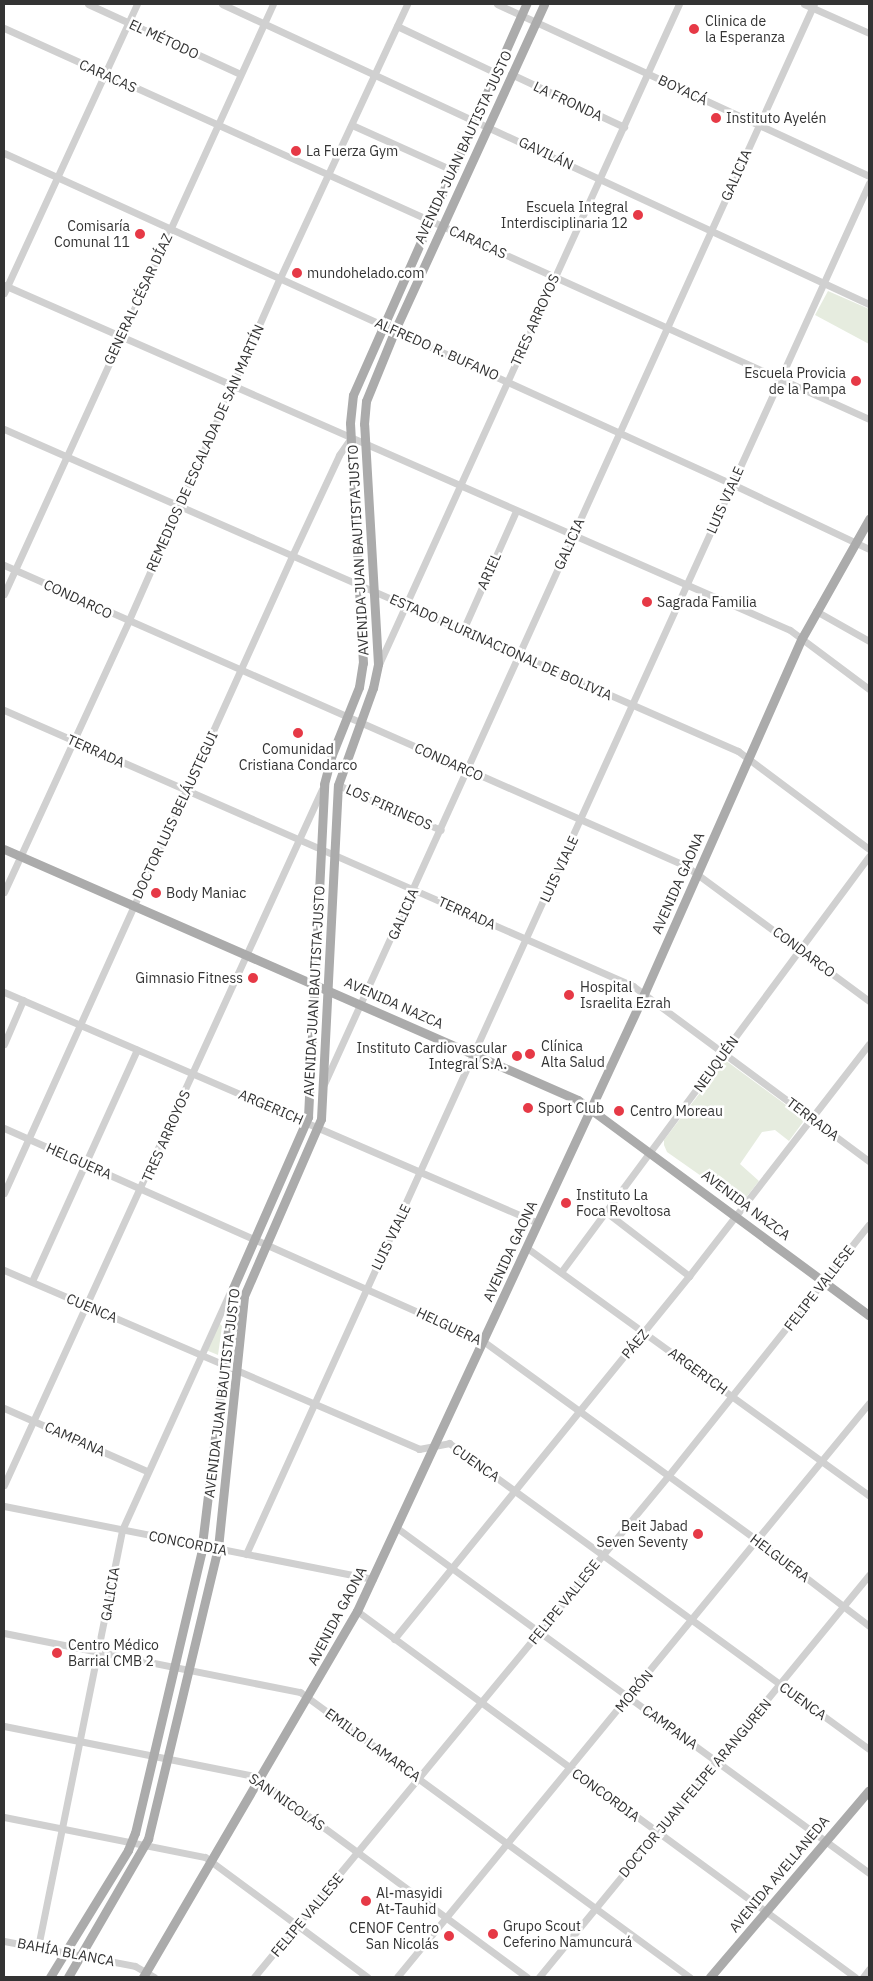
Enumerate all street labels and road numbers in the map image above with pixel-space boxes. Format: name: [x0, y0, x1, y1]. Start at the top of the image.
street label: EL MÉTODO: [126, 16, 202, 62]
street label: AVENIDA JUAN BAUTISTA JUSTO: [411, 48, 515, 246]
street label: CARACAS: [77, 56, 139, 96]
street label: BOYACÁ: [656, 71, 710, 109]
street label: LA FRONDA: [531, 78, 605, 124]
street label: GAVILÁN: [516, 133, 576, 173]
street label: GALICIA: [717, 147, 755, 203]
street label: CARACAS: [447, 222, 509, 262]
street label: GENERAL CÉSAR DÍAZ: [100, 231, 176, 367]
street label: TRES ARROYOS: [507, 271, 563, 369]
street label: ALFREDO R. BUFANO: [372, 314, 502, 384]
street label: REMEDIOS DE ESCALADA DE SAN MARTÍN: [143, 322, 267, 574]
street label: AVENIDA JUAN BAUTISTA JUSTO: [344, 444, 372, 656]
street label: LUIS VIALE: [703, 464, 747, 536]
street label: GALICIA: [550, 516, 588, 572]
street label: ARIEL: [473, 550, 505, 592]
street label: CONDARCO: [41, 576, 115, 622]
street label: ESTADO PLURINACIONAL DE BOLIVIA: [387, 590, 615, 704]
street label: DOCTOR LUIS BELÁUSTEGUI: [129, 729, 221, 901]
street label: TERRADA: [65, 731, 127, 771]
street label: CONDARCO: [412, 739, 486, 785]
street label: LOS PIRINEOS: [343, 780, 435, 834]
street label: AVENIDA GAONA: [648, 830, 708, 936]
street label: LUIS VIALE: [536, 833, 582, 905]
street label: AVENIDA JUAN BAUTISTA JUSTO: [300, 885, 328, 1097]
street label: GALICIA: [384, 886, 422, 942]
street label: TERRADA: [436, 893, 498, 933]
street label: CONDARCO: [769, 923, 839, 981]
street label: AVENIDA NAZCA: [342, 974, 446, 1032]
street label: NEUQUÉN: [690, 1033, 742, 1095]
street label: ARGERICH: [236, 1086, 306, 1128]
street label: TRES ARROYOS: [138, 1087, 194, 1185]
street label: TERRADA: [783, 1094, 843, 1144]
street label: HELGUERA: [44, 1139, 114, 1183]
street label: AVENIDA NAZCA: [698, 1166, 794, 1244]
street label: AVENIDA GAONA: [479, 1198, 541, 1304]
street label: LUIS VIALE: [368, 1201, 414, 1273]
street label: FELIPE VALLESE: [780, 1242, 858, 1334]
street label: AVENIDA JUAN BAUTISTA JUSTO: [201, 1287, 243, 1499]
street label: CUENCA: [64, 1290, 120, 1326]
street label: HELGUERA: [414, 1304, 484, 1348]
street label: PÁEZ: [618, 1326, 652, 1362]
street label: ARGERICH: [665, 1344, 731, 1398]
street label: CAMPANA: [42, 1418, 108, 1460]
street label: CUENCA: [449, 1441, 503, 1485]
street label: CONCORDIA: [147, 1527, 229, 1559]
street label: HELGUERA: [747, 1530, 813, 1586]
street label: FELIPE VALLESE: [525, 1556, 603, 1648]
street label: AVENIDA GAONA: [304, 1564, 370, 1668]
street label: GALICIA: [97, 1566, 123, 1622]
street label: MORÓN: [612, 1666, 656, 1716]
street label: CUENCA: [776, 1678, 830, 1724]
street label: DOCTOR JUAN FELIPE ARANGUREN: [615, 1695, 775, 1881]
street label: CAMPANA: [639, 1701, 701, 1753]
street label: EMILIO LAMARCA: [322, 1705, 424, 1785]
street label: CONCORDIA: [569, 1765, 643, 1825]
street label: SAN NICOLÁS: [246, 1770, 328, 1834]
street label: AVENIDA AVELLANEDA: [725, 1812, 833, 1936]
street label: FELIPE VALLESE: [267, 1870, 347, 1960]
street label: BAHÍA BLANCA: [16, 1934, 116, 1970]

